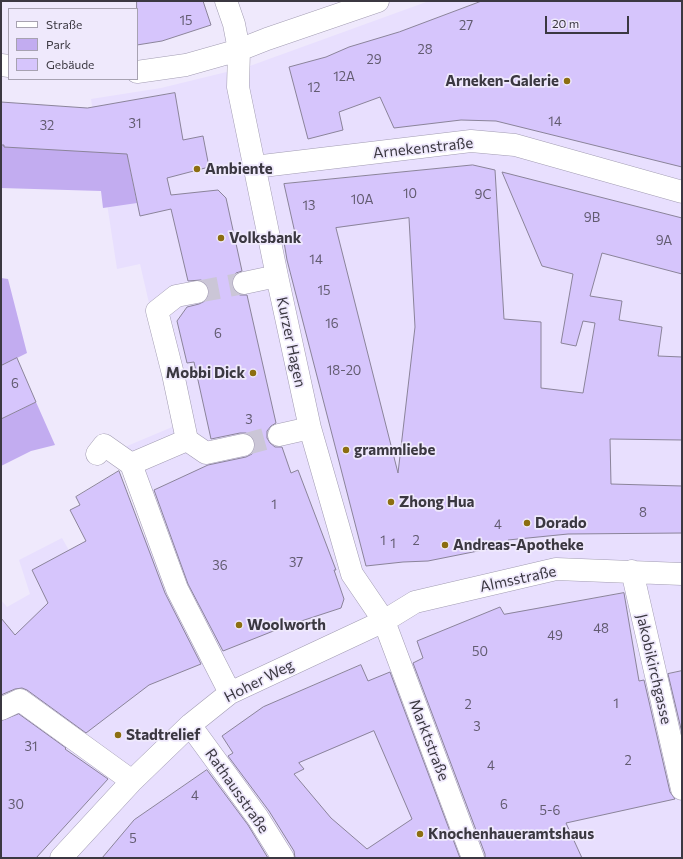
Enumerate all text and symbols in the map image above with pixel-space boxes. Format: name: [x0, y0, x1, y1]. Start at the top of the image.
legend: [8, 8, 138, 80]
scale bar: [547, 8, 631, 34]
house number: 15: [179, 13, 193, 29]
text: 20 m: [552, 16, 579, 30]
text: Straße: [46, 17, 82, 31]
house number: 27: [459, 18, 473, 34]
text: Park: [46, 37, 71, 51]
house number: 28: [417, 42, 433, 58]
house number: 29: [366, 52, 382, 68]
text: Gebäude: [46, 57, 94, 71]
house number: 12A: [333, 69, 355, 85]
place label: Arneken-Galerie: [445, 72, 559, 90]
marker: Arneken-Galerie: [562, 76, 572, 86]
house number: 12: [308, 80, 320, 96]
house number: 14: [548, 114, 562, 130]
house number: 31: [129, 116, 141, 132]
house number: 32: [40, 118, 54, 134]
street label: Arnekenstraße: [372, 134, 474, 162]
place label: Ambiente: [205, 160, 273, 178]
marker: Ambiente: [192, 164, 202, 174]
house number: 10: [403, 186, 417, 202]
house number: 9C: [475, 187, 491, 203]
house number: 10A: [351, 192, 373, 208]
house number: 13: [303, 198, 315, 214]
house number: 9B: [584, 210, 600, 226]
place label: Volksbank: [229, 229, 301, 247]
marker: Volksbank: [216, 233, 226, 243]
house number: 9A: [656, 233, 672, 249]
house number: 14: [309, 252, 323, 268]
house number: 15: [317, 283, 331, 299]
street label: Kurzer Hagen: [273, 295, 309, 389]
house number: 16: [325, 316, 339, 332]
house number: 6: [214, 326, 222, 342]
house number: 18-20: [327, 363, 361, 379]
place label: Mobbi Dick: [166, 364, 245, 382]
marker: Mobbi Dick: [248, 368, 258, 378]
house number: 6: [11, 376, 19, 392]
house number: 3: [245, 412, 253, 428]
place label: grammliebe: [354, 441, 435, 459]
marker: grammliebe: [341, 445, 351, 455]
place label: Zhong Hua: [399, 493, 474, 511]
house number: 1: [271, 497, 277, 513]
marker: Zhong Hua: [386, 497, 396, 507]
house number: 8: [639, 505, 647, 521]
place label: Dorado: [535, 514, 587, 532]
house number: 4: [494, 517, 502, 533]
marker: Dorado: [522, 518, 532, 528]
house number: 1: [380, 533, 386, 549]
house number: 2: [412, 533, 420, 549]
house number: 1: [390, 536, 396, 552]
place label: Andreas-Apotheke: [453, 536, 584, 554]
marker: Andreas-Apotheke: [440, 540, 450, 550]
house number: 37: [289, 555, 303, 571]
house number: 36: [212, 558, 228, 574]
street label: Almsstraße: [478, 562, 558, 596]
street label: Jakobikirchgasse: [633, 612, 675, 726]
place label: Woolworth: [247, 616, 326, 634]
marker: Woolworth: [234, 620, 244, 630]
house number: 48: [593, 621, 609, 637]
house number: 49: [547, 628, 563, 644]
house number: 50: [472, 644, 488, 660]
street label: Hoher Weg: [221, 656, 297, 706]
house number: 1: [613, 696, 619, 712]
street label: Marktstraße: [405, 697, 453, 783]
house number: 2: [464, 697, 472, 713]
house number: 3: [473, 719, 481, 735]
place label: Stadtrelief: [126, 726, 200, 744]
marker: Stadtrelief: [113, 730, 123, 740]
house number: 31: [25, 739, 37, 755]
street label: Rathausstraße: [201, 745, 273, 837]
house number: 2: [624, 753, 632, 769]
house number: 4: [487, 758, 495, 774]
house number: 4: [191, 788, 199, 804]
house number: 30: [8, 797, 24, 813]
house number: 6: [500, 797, 508, 813]
house number: 5-6: [540, 803, 560, 819]
place label: Knochenhaueramtshaus: [428, 825, 594, 843]
marker: Knochenhaueramtshaus: [415, 829, 425, 839]
house number: 5: [129, 831, 137, 847]

